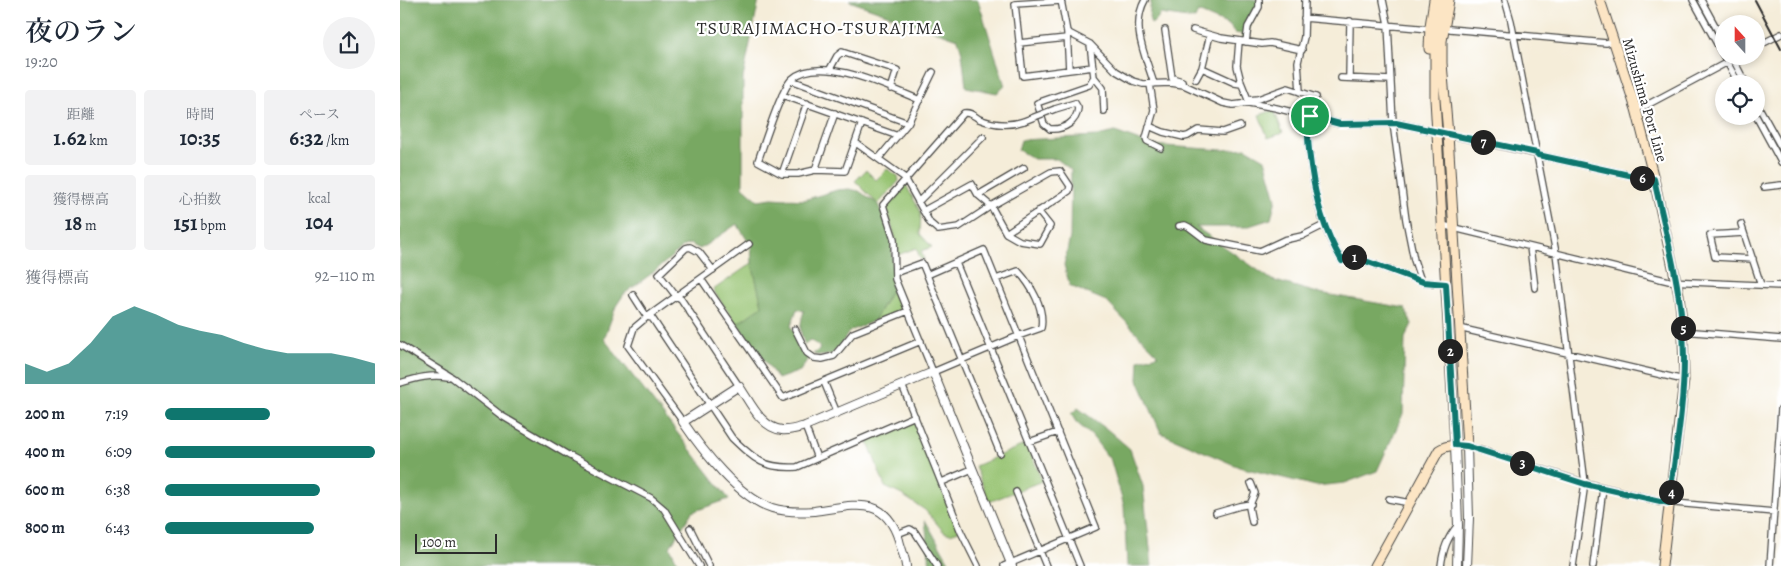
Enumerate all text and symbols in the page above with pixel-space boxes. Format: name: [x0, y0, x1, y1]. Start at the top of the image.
text: 夜のラン: [25, 13, 137, 51]
north arrow: [1715, 15, 1765, 65]
map controls: [1715, 15, 1765, 125]
district label: TSURAJIMACHO-TSURAJIMA: [697, 16, 943, 40]
button: share: [323, 17, 375, 69]
street label: Mizushima Port Line: [1618, 36, 1672, 165]
text: 19:20: [25, 51, 58, 73]
button: locate: [1715, 75, 1765, 125]
pin: [1289, 95, 1331, 137]
icon: arrive: [1296, 102, 1324, 130]
text: 距離: [67, 105, 95, 124]
text: 時間: [186, 105, 214, 124]
text: ペース: [299, 105, 340, 124]
text: 1.62: [53, 124, 87, 152]
text: 10:35: [179, 124, 221, 152]
text: 6:32: [289, 124, 323, 152]
pin: 7: [1470, 130, 1496, 154]
text: km: [87, 131, 108, 150]
text: /km: [323, 131, 349, 150]
text: 7: [1481, 133, 1486, 152]
pin: 6: [1630, 166, 1654, 190]
text: 6: [1639, 169, 1646, 188]
text: kcal: [308, 189, 331, 208]
text: 獲得標高: [53, 190, 109, 209]
text: 心拍数: [179, 190, 221, 209]
text: 104: [305, 208, 333, 236]
text: 18: [65, 209, 82, 237]
text: 151: [174, 209, 198, 237]
text: m: [82, 216, 97, 235]
text: bpm: [198, 216, 226, 235]
pin: 1: [1342, 244, 1366, 270]
text: 1: [1352, 248, 1357, 267]
text: 92–110 m: [314, 265, 375, 287]
text: 獲得標高: [25, 267, 89, 289]
pin: 5: [1670, 316, 1696, 340]
text: 5: [1681, 319, 1686, 338]
pin: 2: [1438, 338, 1462, 364]
text: 2: [1447, 342, 1454, 361]
text: 200 m: [25, 403, 65, 425]
text: 7:19: [105, 403, 128, 425]
text: 400 m: [25, 441, 65, 463]
text: 6:09: [105, 441, 132, 463]
pin: 3: [1510, 450, 1534, 476]
text: 3: [1519, 454, 1526, 473]
text: 600 m: [25, 479, 65, 501]
text: 6:38: [105, 479, 131, 501]
pin: 4: [1658, 480, 1684, 504]
text: 4: [1668, 483, 1675, 502]
text: 800 m: [25, 517, 65, 539]
text: 6:43: [105, 517, 130, 539]
scale bar: [415, 531, 498, 554]
text: 100 m: [422, 533, 456, 552]

